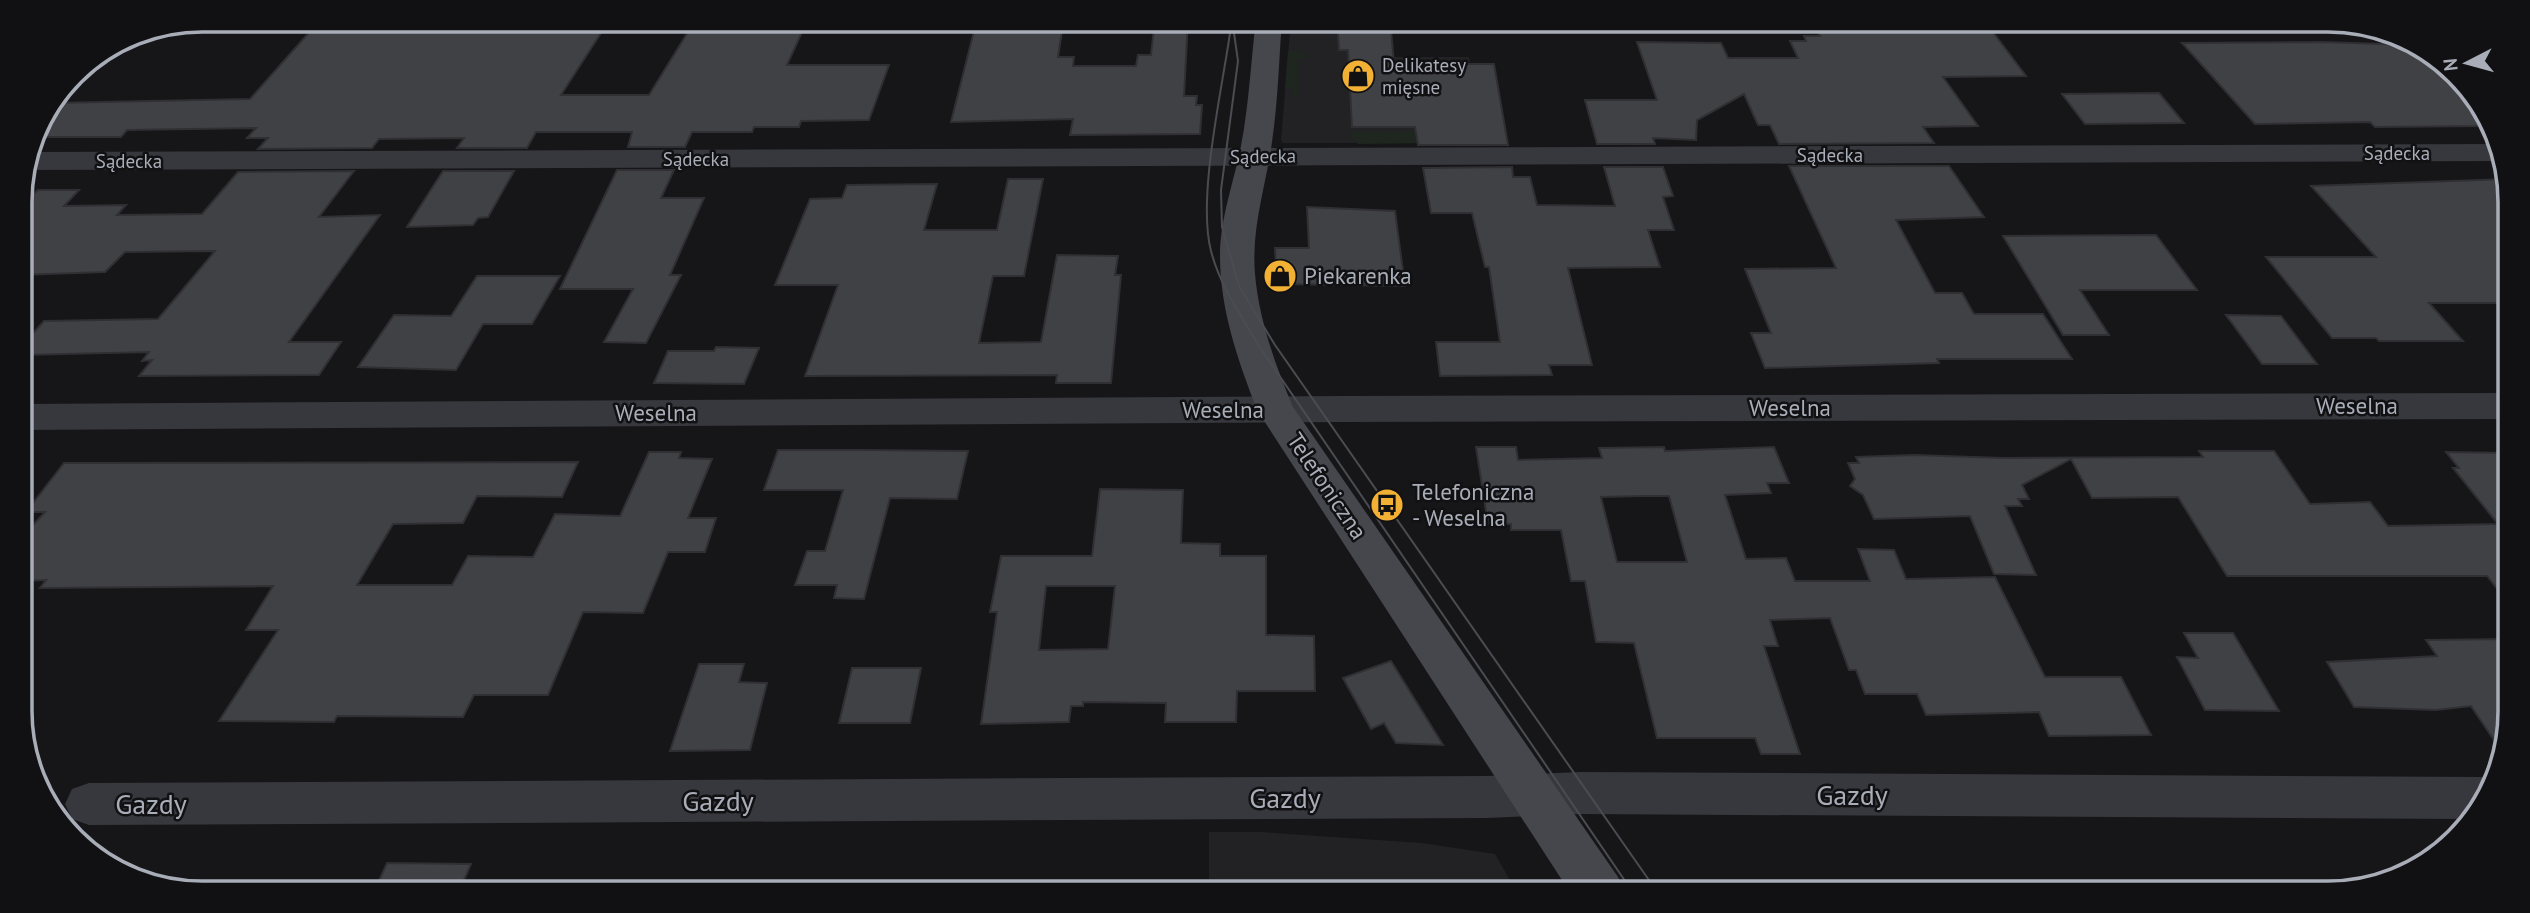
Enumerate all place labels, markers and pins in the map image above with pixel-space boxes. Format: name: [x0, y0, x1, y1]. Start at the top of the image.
place label: Delikatesy mięsne: [1382, 53, 1466, 99]
shop icon: Delikatesy mięsne: [1339, 57, 1377, 95]
shop icon: Piekarenka: [1261, 257, 1299, 295]
place label: Piekarenka: [1304, 261, 1412, 290]
place label: Telefoniczna - Weselna: [1412, 477, 1534, 532]
bus stop icon: Telefoniczna - Weselna: [1368, 486, 1406, 524]

